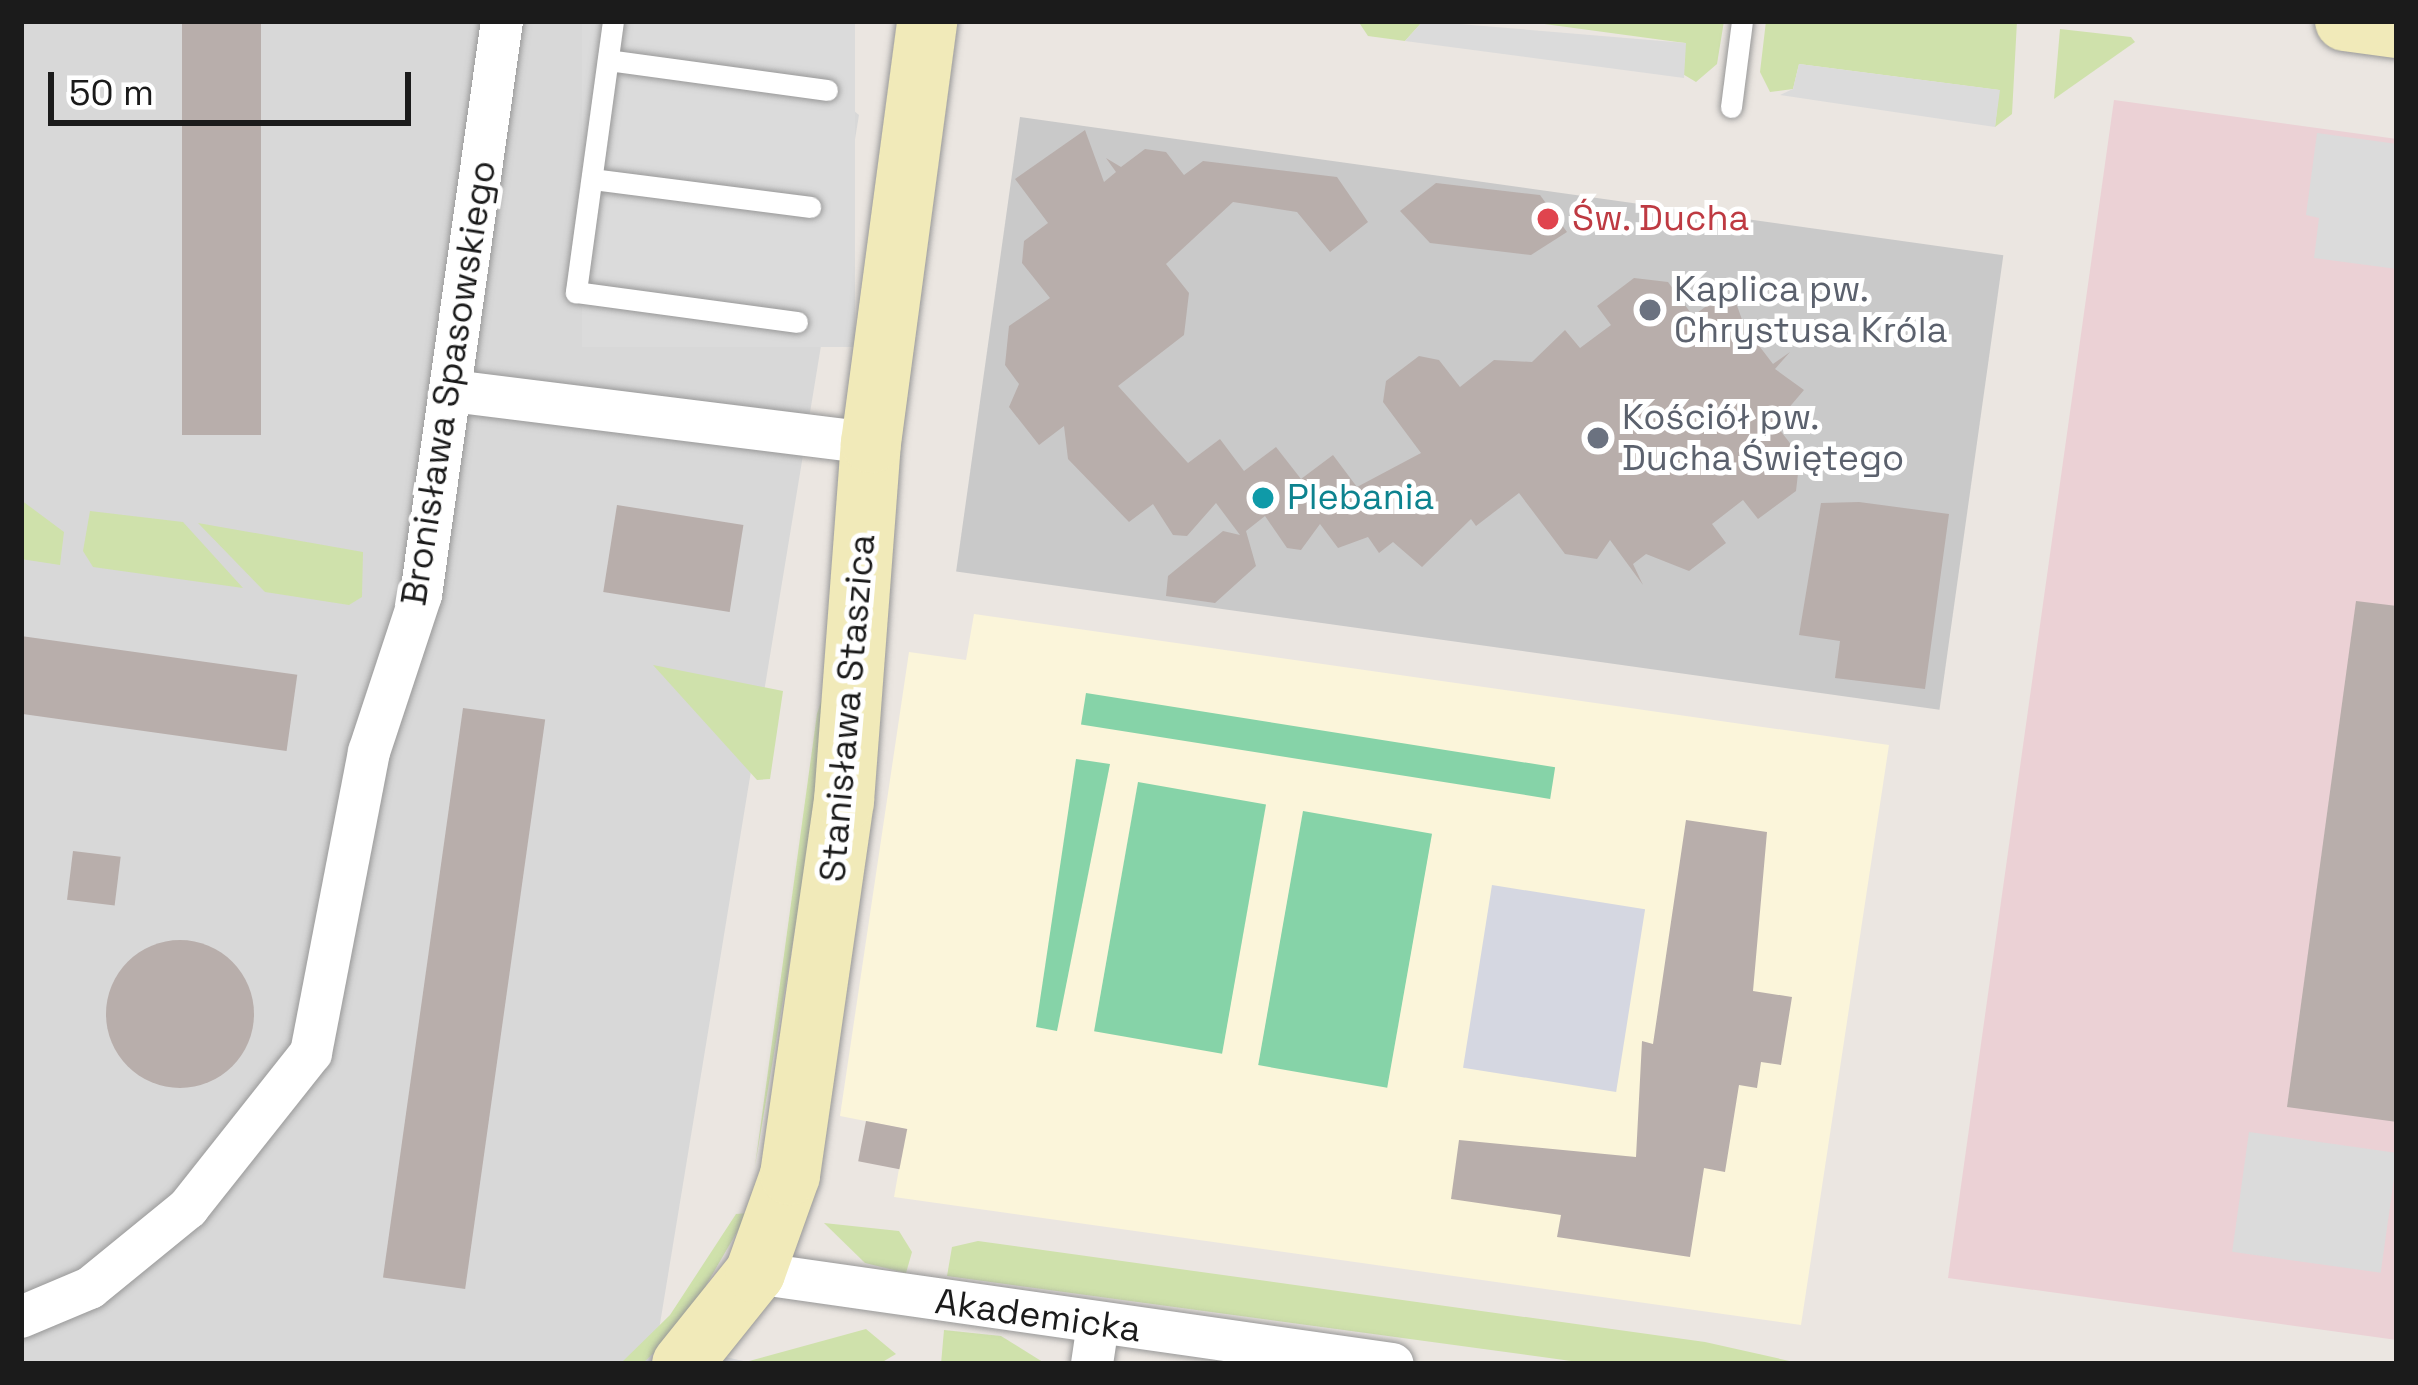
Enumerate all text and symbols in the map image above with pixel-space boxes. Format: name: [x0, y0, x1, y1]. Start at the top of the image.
scale bar: [54, 48, 417, 122]
text: 50 m: [69, 70, 154, 116]
street label: Bronisława Spasowskiego: [392, 157, 506, 609]
place label: Św. Ducha: [1572, 197, 1750, 241]
marker: Św. Ducha: [1535, 206, 1561, 232]
place label: Kaplica pw. Chrystusa Króla: [1674, 267, 1947, 352]
marker: Kaplica pw. Chrystusa Króla: [1637, 297, 1663, 323]
place label: Kościół pw. Ducha Świętego: [1622, 395, 1904, 480]
marker: Kościół pw. Ducha Świętego: [1585, 425, 1611, 451]
place label: Plebania: [1287, 476, 1434, 520]
marker: Plebania: [1250, 485, 1276, 511]
street label: Stanisława Staszica: [811, 532, 885, 884]
street label: Akademicka: [932, 1280, 1144, 1352]

